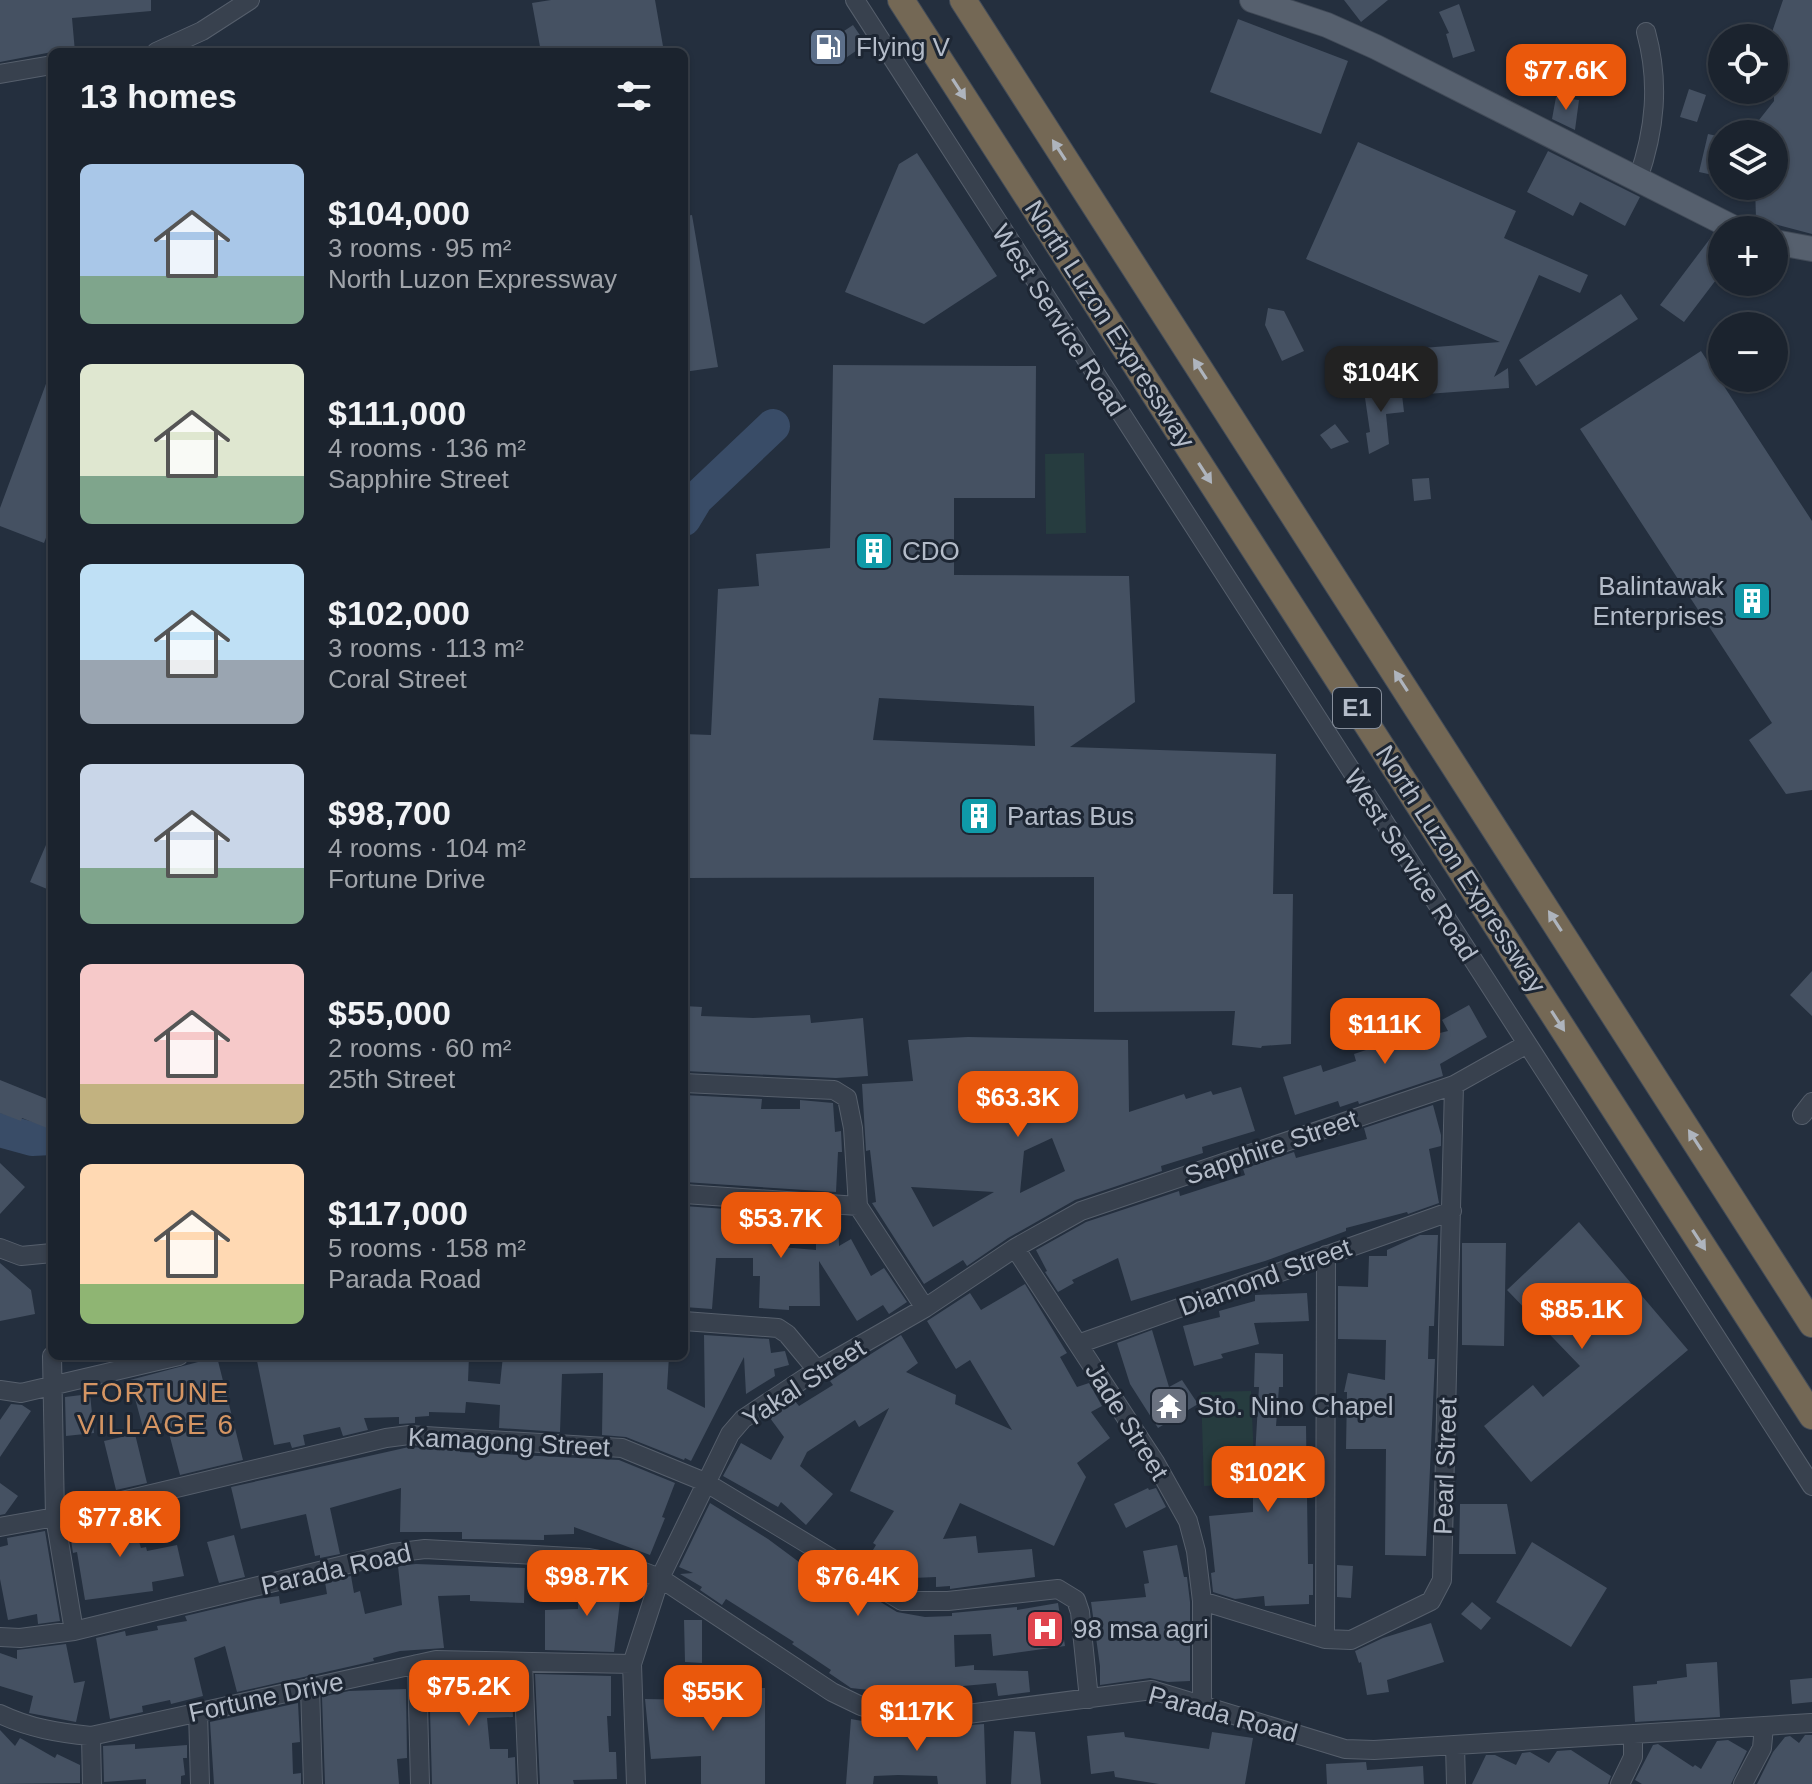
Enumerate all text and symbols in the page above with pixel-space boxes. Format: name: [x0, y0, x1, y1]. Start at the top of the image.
map controls: [1708, 24, 1788, 392]
button: locate: [1708, 24, 1788, 104]
fuel station icon: Flying V: [807, 26, 849, 68]
place label: Flying V: [856, 32, 951, 62]
pin: $77.6K: [1501, 44, 1631, 112]
text: $77.6K: [1524, 55, 1608, 85]
icon: filters: [612, 74, 656, 118]
text: 13 homes: [80, 77, 237, 115]
one-way arrow: [951, 78, 965, 100]
button: layers: [1708, 120, 1788, 200]
one-way arrow: [1053, 139, 1067, 161]
text: $104,000: [328, 194, 470, 232]
street label: North Luzon Expressway: [1019, 195, 1201, 453]
icon: home: [144, 196, 240, 292]
button: +: [1708, 216, 1788, 296]
street label: West Service Road: [986, 219, 1132, 421]
text: 3 rooms · 95 m²: [328, 233, 512, 263]
text: North Luzon Expressway: [328, 264, 617, 294]
button: −: [1708, 312, 1788, 392]
pin: $104K: [1325, 346, 1437, 414]
text: $104K: [1343, 357, 1419, 387]
one-way arrow: [1192, 358, 1207, 379]
text: $111,000: [328, 394, 466, 432]
icon: home: [144, 396, 240, 492]
text: 4 rooms · 136 m²: [328, 433, 526, 463]
one-way arrow: [1198, 462, 1213, 483]
text: Sapphire Street: [328, 464, 509, 494]
building icon: CDO: [853, 530, 895, 572]
place label: CDO: [902, 536, 960, 566]
place label: Balintawak Enterprises: [1593, 571, 1725, 631]
building icon: Balintawak Enterprises: [1731, 580, 1773, 622]
text: $102,000: [328, 594, 470, 632]
icon: home: [144, 596, 240, 692]
text: 3 rooms · 113 m²: [328, 633, 524, 663]
text: Coral Street: [328, 664, 467, 694]
one-way arrow: [1394, 671, 1409, 692]
road number: E1: [1333, 688, 1381, 728]
street label: North Luzon Expressway: [1370, 740, 1552, 998]
street label: West Service Road: [1338, 764, 1484, 966]
text: $98,700: [328, 794, 451, 832]
building icon: Partas Bus: [958, 795, 1000, 837]
icon: home: [144, 796, 240, 892]
place label: Partas Bus: [1007, 801, 1134, 831]
text: 4 rooms · 104 m²: [328, 833, 526, 863]
text: Fortune Drive: [328, 864, 486, 894]
one-way arrow: [1548, 910, 1562, 932]
text: $55,000: [328, 994, 451, 1032]
icon: home: [144, 996, 240, 1092]
pin: $111K: [1329, 998, 1441, 1066]
text: $111K: [1348, 1009, 1422, 1039]
one-way arrow: [1551, 1010, 1565, 1032]
text: 2 rooms · 60 m²: [328, 1033, 512, 1063]
text: 25th Street: [328, 1064, 455, 1094]
pin: $63.3K: [953, 1071, 1083, 1139]
text: $63.3K: [976, 1082, 1060, 1112]
street label: Sapphire Street: [1181, 1103, 1362, 1191]
one-way arrow: [1688, 1129, 1702, 1151]
pin: $53.7K: [716, 1192, 846, 1260]
text: $117,000: [328, 1194, 468, 1232]
icon: home: [144, 1196, 240, 1292]
text: $53.7K: [739, 1203, 823, 1233]
one-way arrow: [1691, 1229, 1706, 1250]
street label: Diamond Street: [1175, 1232, 1356, 1322]
text: 5 rooms · 158 m²: [328, 1233, 526, 1263]
text: Parada Road: [328, 1264, 481, 1294]
pin: $85.1K: [1517, 1283, 1647, 1351]
text: $85.1K: [1540, 1294, 1624, 1324]
street label: Yakal Street: [737, 1332, 871, 1434]
street label: Jade Street: [1079, 1357, 1175, 1486]
district label: FORTUNE VILLAGE 6: [77, 1377, 235, 1440]
temple icon: Sto. Nino Chapel: [1148, 1385, 1190, 1427]
place label: Sto. Nino Chapel: [1197, 1391, 1394, 1421]
street label: Pearl Street: [1428, 1396, 1462, 1535]
street label: Kamagong Street: [407, 1422, 612, 1462]
pin: $102K: [1212, 1446, 1324, 1514]
text: $102K: [1230, 1457, 1306, 1487]
pin: $77.8K: [55, 1491, 185, 1559]
text: $77.8K: [78, 1502, 162, 1532]
street label: Parada Road: [258, 1537, 414, 1601]
pin: $98.7K: [522, 1550, 652, 1618]
pin: $76.4K: [793, 1550, 923, 1618]
text: $98.7K: [545, 1561, 629, 1591]
text: $76.4K: [816, 1561, 900, 1591]
hospital icon: 98 msa agri: [1024, 1608, 1066, 1650]
place label: 98 msa agri: [1073, 1614, 1209, 1644]
pin: $75.2K: [404, 1660, 534, 1728]
pin: $55K: [666, 1665, 760, 1733]
street label: Fortune Drive: [186, 1666, 346, 1728]
text: $75.2K: [427, 1671, 511, 1701]
text: $55K: [682, 1676, 744, 1706]
street label: Parada Road: [1145, 1680, 1301, 1748]
pin: $117K: [861, 1685, 973, 1753]
text: $117K: [879, 1696, 955, 1726]

